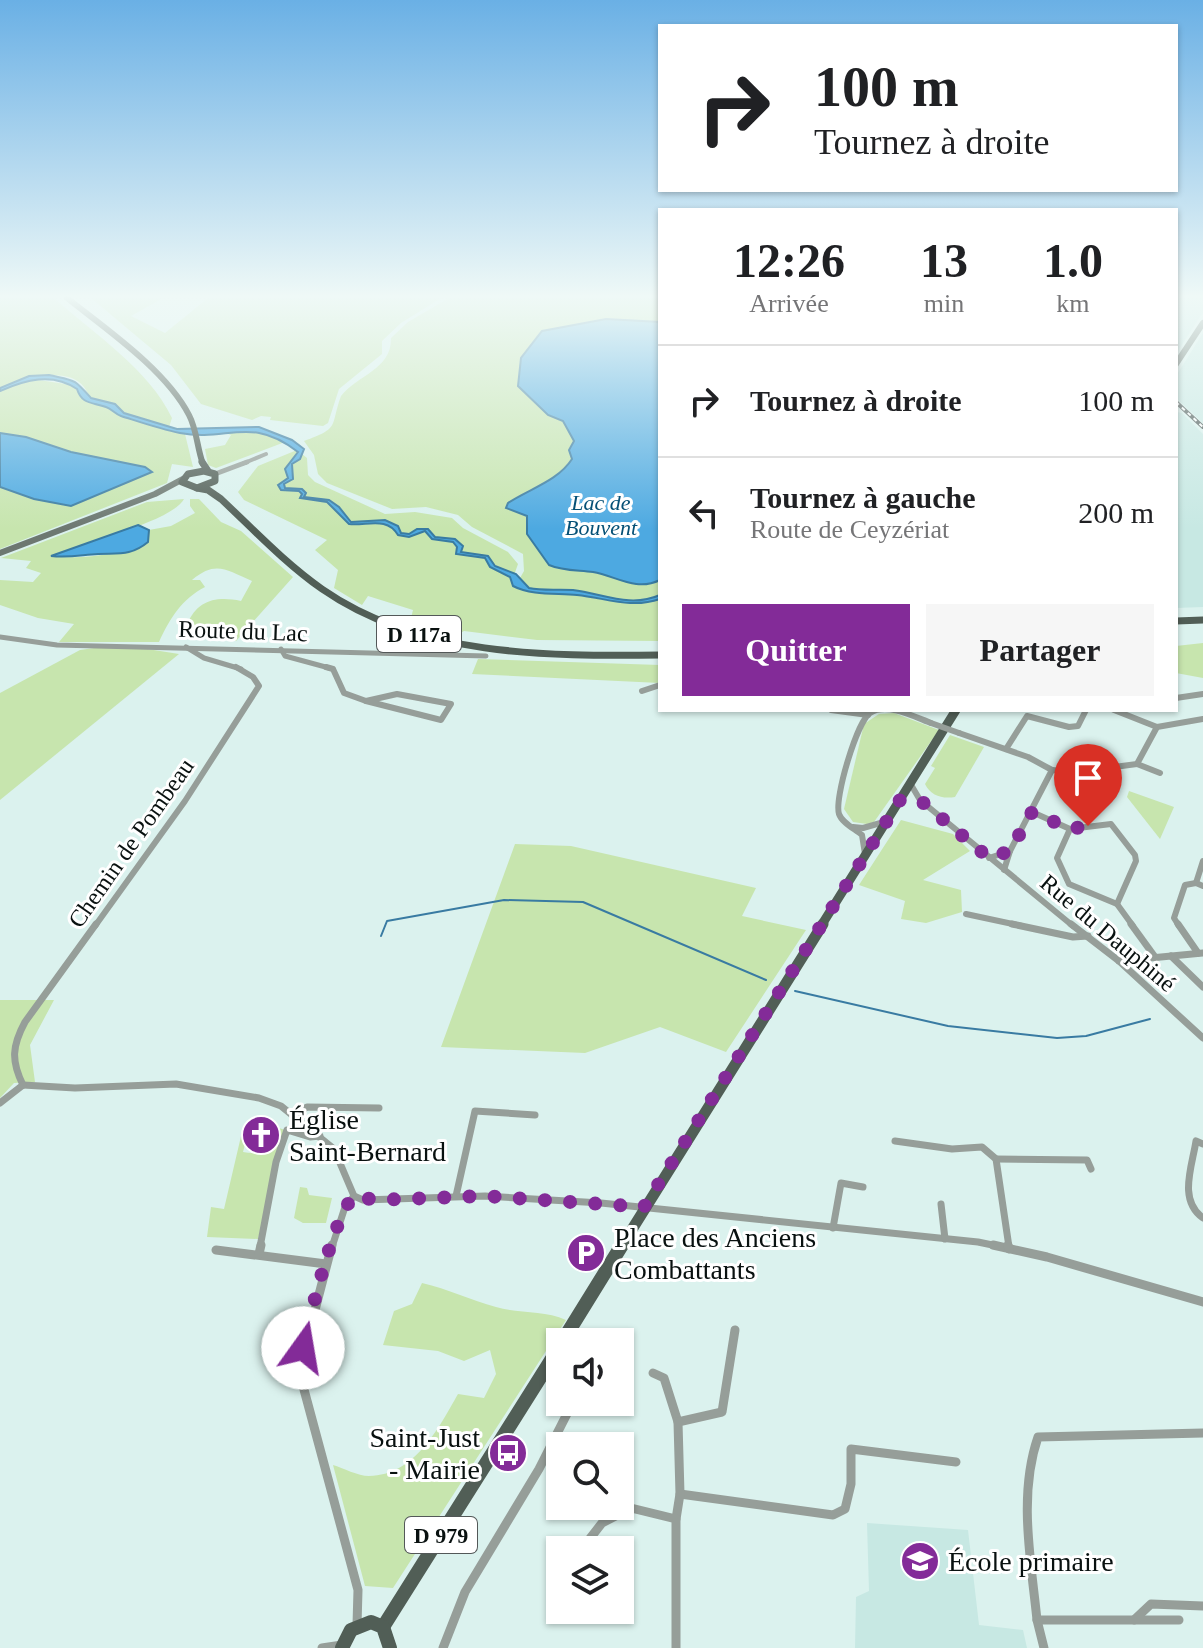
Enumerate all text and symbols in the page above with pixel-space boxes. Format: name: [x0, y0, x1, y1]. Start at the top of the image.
icon: right: [682, 56, 786, 160]
text: 100 m: [814, 56, 959, 118]
text: Tournez à droite: [814, 122, 1049, 162]
text: 12:26: [733, 234, 845, 287]
text: 13: [920, 234, 968, 287]
text: 1.0: [1043, 234, 1103, 287]
text: Arrivée: [749, 289, 829, 318]
text: min: [924, 289, 964, 318]
text: km: [1056, 289, 1090, 318]
icon: right: [682, 379, 726, 423]
text: Tournez à droite: [750, 384, 962, 417]
text: 100 m: [1078, 384, 1154, 417]
text: Tournez à gauche: [750, 481, 976, 514]
water label: Lac de Bouvent: [565, 490, 638, 540]
icon: left: [682, 491, 726, 535]
text: 200 m: [1078, 496, 1154, 529]
text: Route de Ceyzériat: [750, 515, 949, 544]
button: Quitter: [682, 604, 910, 696]
button: Partager: [926, 604, 1154, 696]
street label: Route du Lac: [178, 616, 308, 646]
road number: D 117a: [377, 616, 461, 652]
pin: [1054, 744, 1122, 826]
street label: Chemin de Pombeau: [63, 754, 199, 932]
icon: arrive: [1066, 756, 1110, 800]
street label: Rue du Dauphiné: [1035, 869, 1181, 997]
place label: Église Saint-Bernard: [289, 1104, 446, 1167]
church icon: Église Saint-Bernard: [240, 1114, 282, 1156]
place label: Place des Anciens Combattants: [614, 1222, 816, 1285]
parking icon: Place des Anciens Combattants: [565, 1232, 607, 1274]
position arrow: [261, 1306, 345, 1390]
map controls: [546, 1328, 634, 1624]
button: sound: [546, 1328, 634, 1416]
place label: Saint-Just - Mairie: [370, 1422, 480, 1485]
bus stop icon: Saint-Just - Mairie: [487, 1432, 529, 1474]
button: search: [546, 1432, 634, 1520]
road number: D 979: [405, 1517, 477, 1553]
button: layers: [546, 1536, 634, 1624]
school or university icon: École primaire: [899, 1540, 941, 1582]
place label: École primaire: [948, 1546, 1114, 1577]

